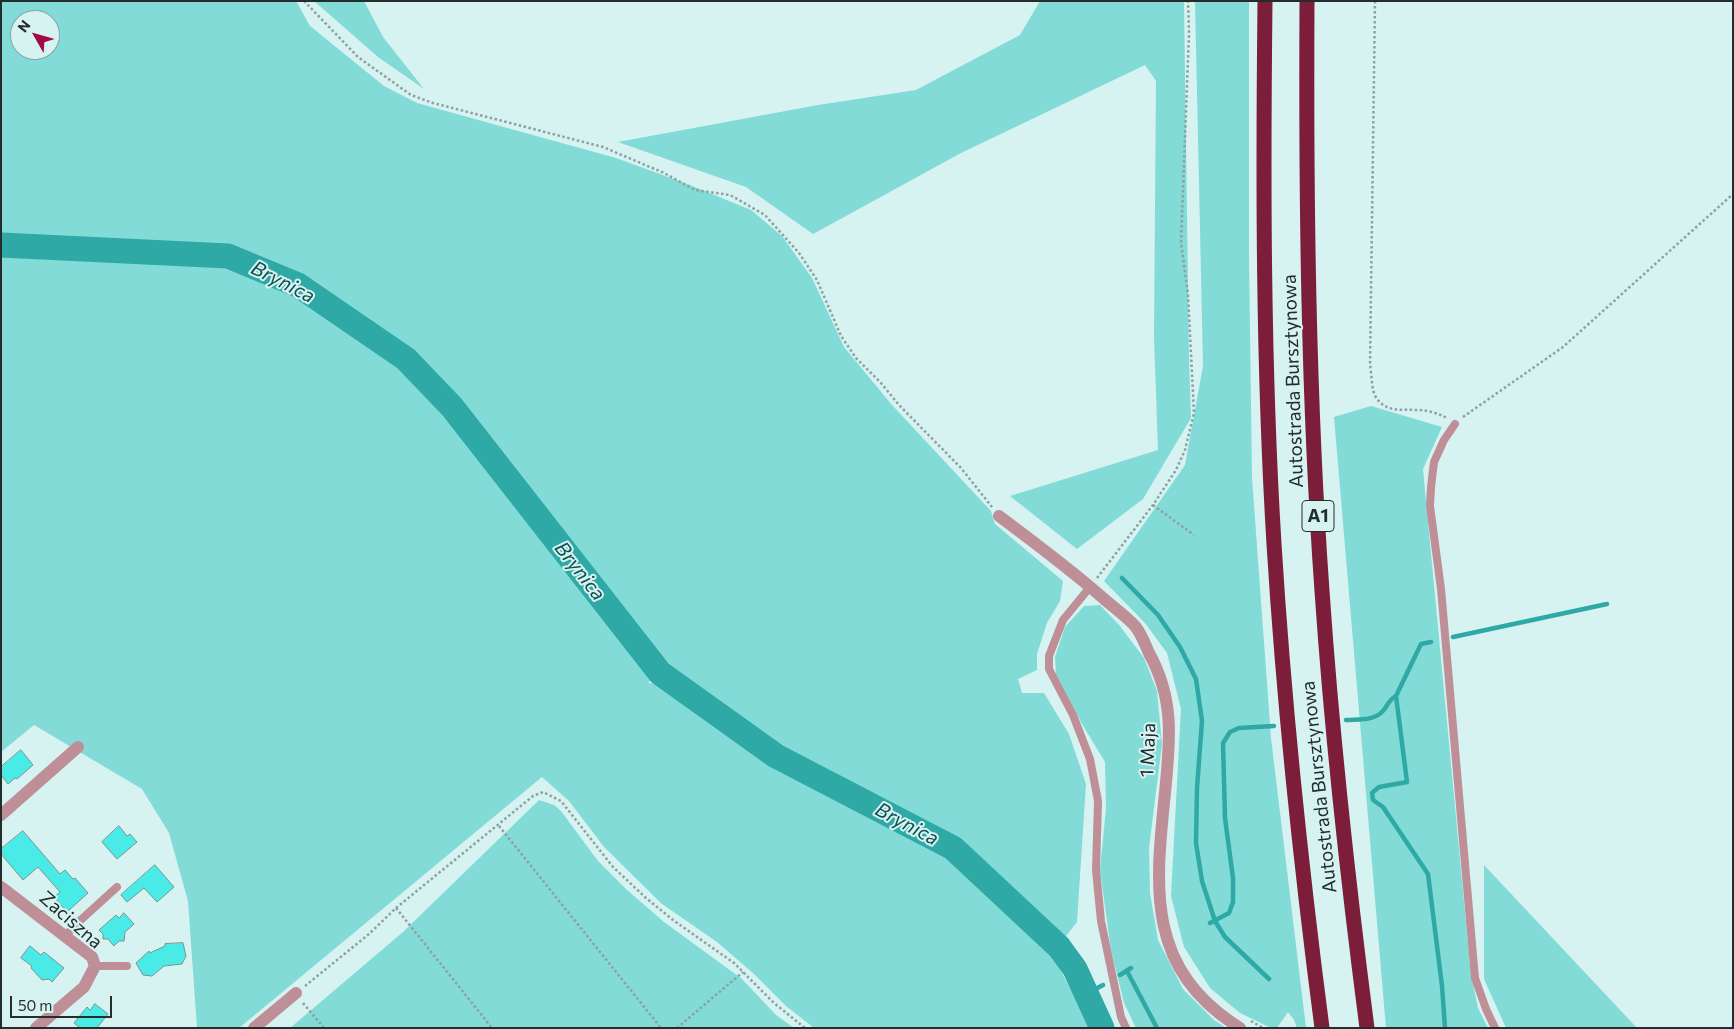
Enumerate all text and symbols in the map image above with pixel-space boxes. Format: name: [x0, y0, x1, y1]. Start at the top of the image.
north arrow: [10, 10, 60, 60]
text: N: [14, 17, 34, 35]
water label: Brynica: [247, 256, 319, 308]
street label: Autostrada Bursztynowa: [1278, 274, 1308, 488]
road number: A1: [1302, 501, 1334, 532]
water label: Brynica: [550, 537, 610, 605]
street label: Autostrada Bursztynowa: [1297, 680, 1341, 894]
street label: 1 Maja: [1136, 722, 1160, 778]
water label: Brynica: [871, 797, 943, 851]
street label: Zaciszna: [35, 887, 107, 953]
scale bar: [12, 986, 115, 1018]
text: 50 m: [18, 996, 52, 1014]

